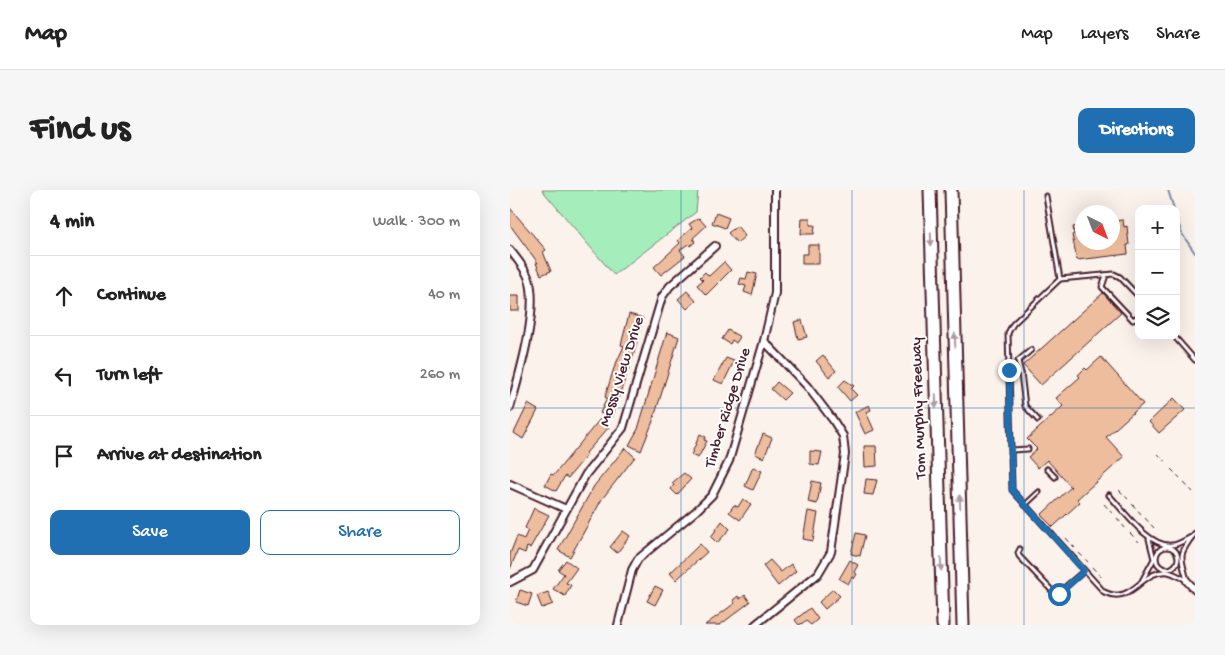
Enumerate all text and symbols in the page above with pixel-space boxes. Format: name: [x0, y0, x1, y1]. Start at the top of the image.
text: Map: [25, 20, 67, 49]
text: Map: [1021, 24, 1053, 45]
text: Layers: [1081, 24, 1128, 45]
text: Share: [1156, 24, 1200, 45]
button: Directions: [1078, 108, 1195, 153]
text: Find us: [30, 110, 130, 151]
north arrow: [1075, 205, 1120, 250]
map controls: [1135, 205, 1180, 340]
button: +: [1135, 205, 1180, 250]
text: 4 min: [50, 210, 94, 235]
text: Walk · 300 m: [373, 213, 460, 232]
one-way arrow: [927, 231, 935, 247]
button: −: [1135, 250, 1180, 295]
icon: ahead: [50, 282, 78, 310]
text: Continue: [97, 284, 166, 307]
text: 40 m: [428, 286, 460, 305]
button: layers: [1135, 295, 1180, 340]
street label: Mossy View Drive: [596, 314, 650, 429]
one-way arrow: [951, 331, 959, 347]
street label: Tom Murphy Freeway: [908, 337, 932, 480]
street label: Timber Ridge Drive: [701, 345, 756, 471]
route end: [998, 359, 1021, 382]
icon: left: [50, 362, 78, 390]
text: Turn left: [97, 364, 161, 387]
text: 260 m: [420, 366, 460, 385]
one-way arrow: [932, 393, 940, 409]
icon: arrive: [50, 442, 78, 470]
text: Arrive at destination: [97, 444, 261, 467]
one-way arrow: [956, 494, 964, 510]
button: Save: [50, 510, 250, 555]
button: Share: [260, 510, 460, 555]
one-way arrow: [937, 556, 945, 572]
route start: [1048, 583, 1071, 606]

